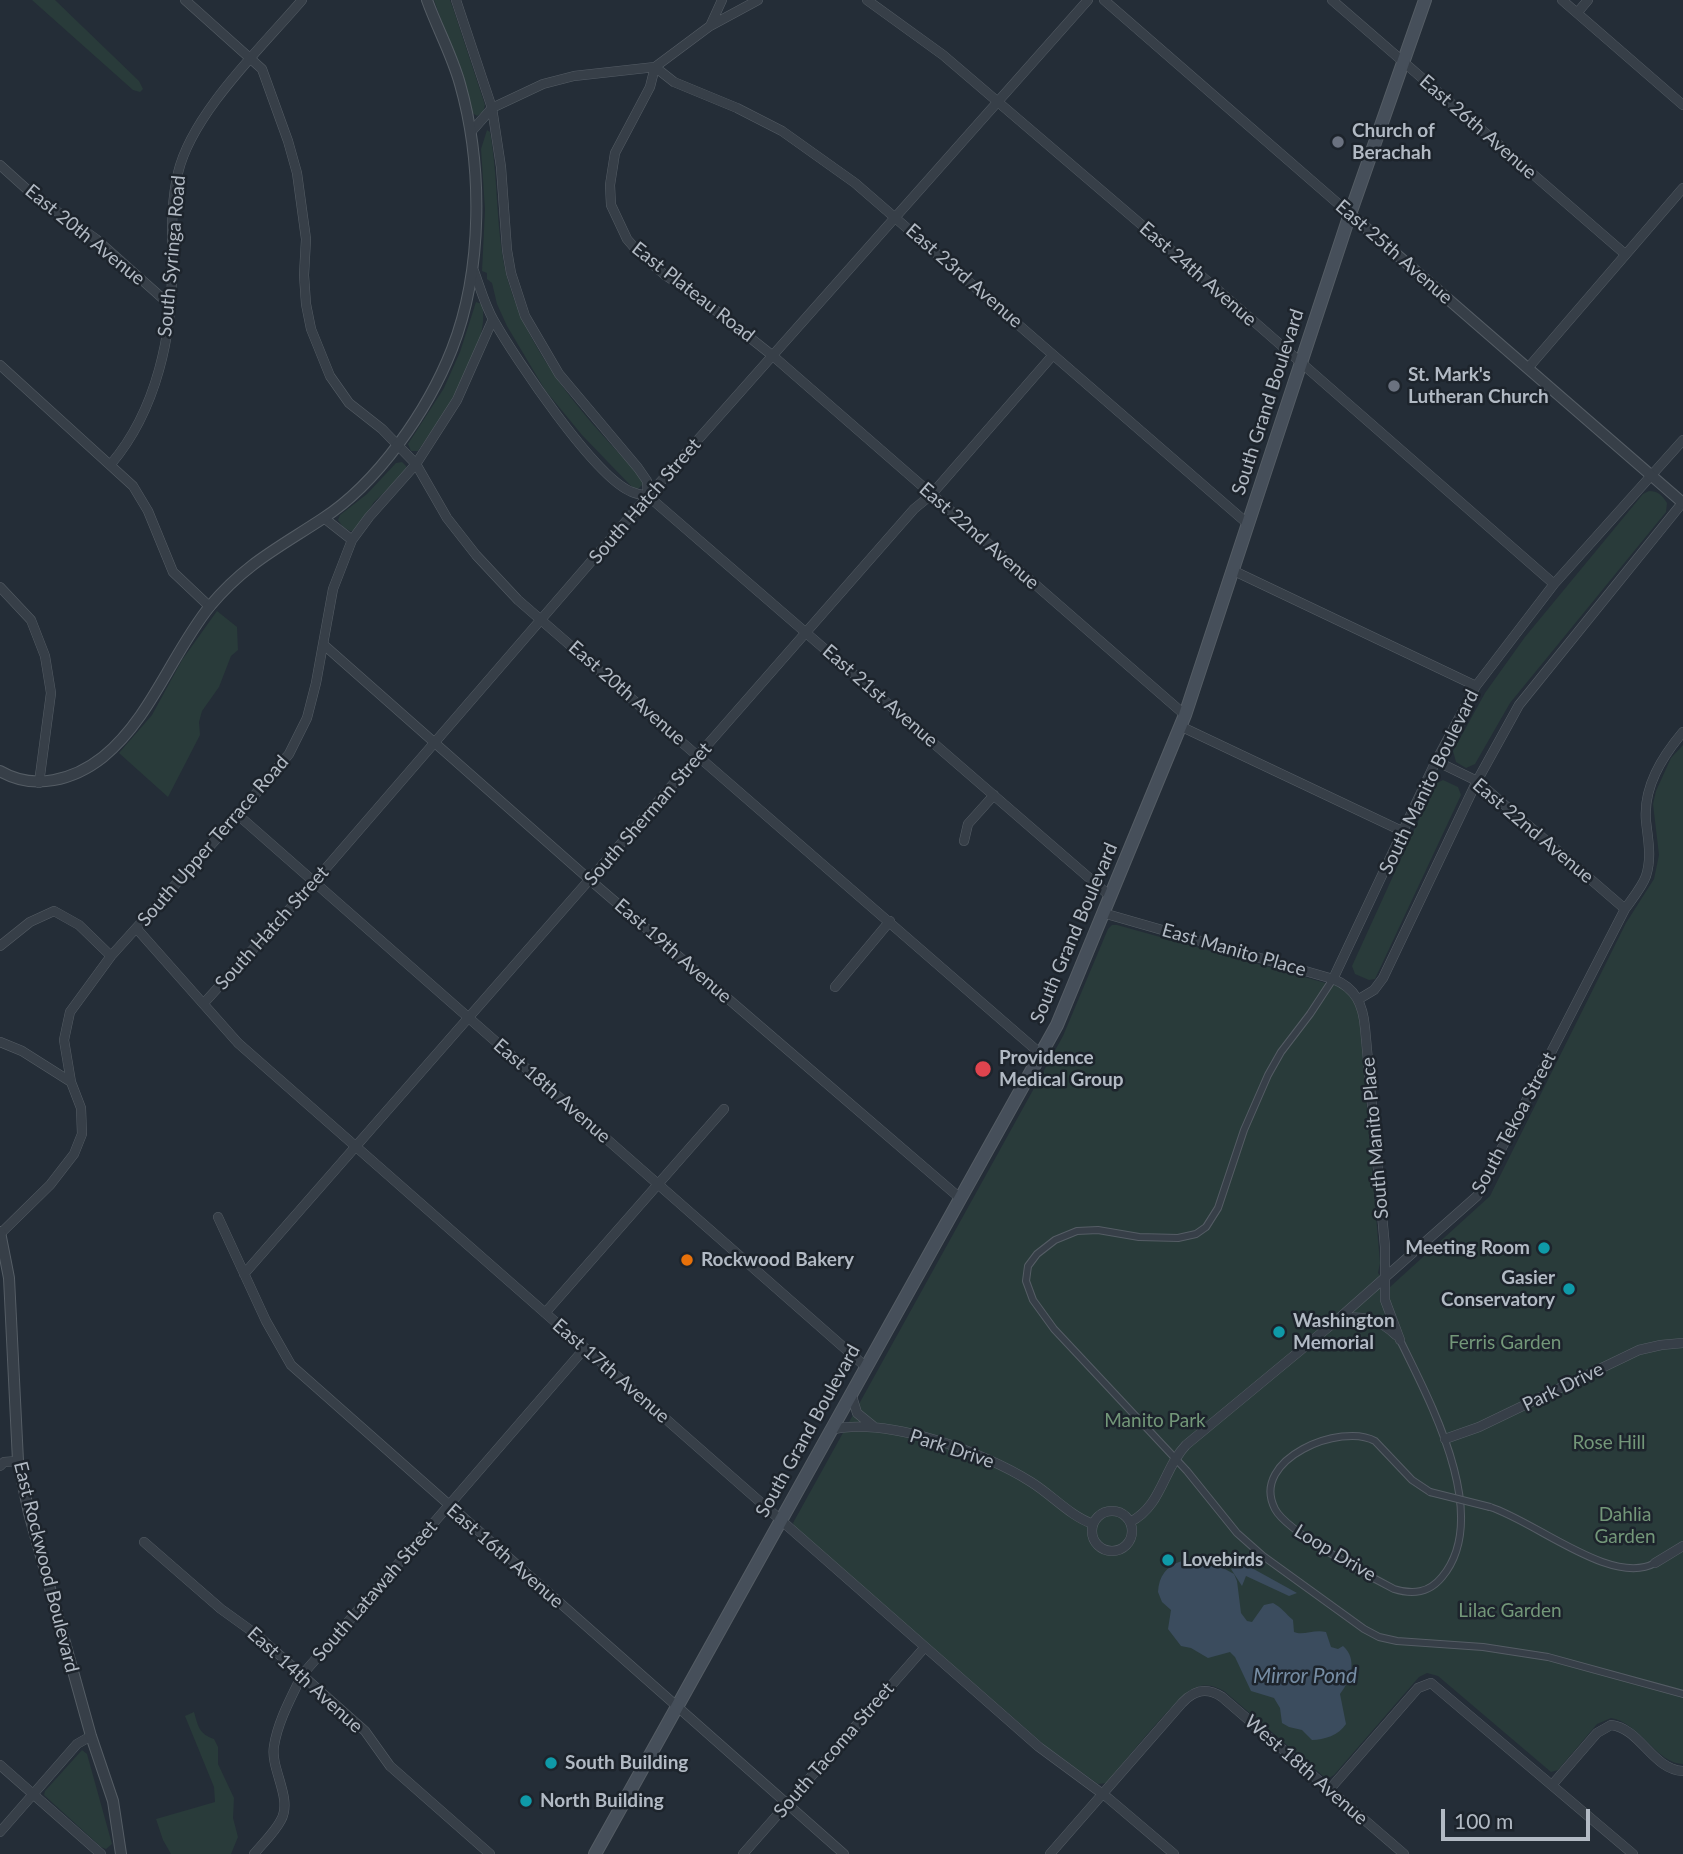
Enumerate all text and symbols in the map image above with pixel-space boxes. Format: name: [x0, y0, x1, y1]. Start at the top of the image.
street label: East 26th Avenue: [1415, 70, 1541, 184]
place label: Church of Berachah: [1352, 120, 1435, 164]
marker: Church of Berachah: [1330, 134, 1346, 150]
street label: South Syringa Road: [154, 174, 190, 338]
street label: East 20th Avenue: [21, 180, 149, 290]
street label: East 25th Avenue: [1331, 195, 1457, 309]
street label: East 24th Avenue: [1135, 217, 1261, 331]
street label: East 23rd Avenue: [901, 219, 1027, 333]
street label: East Plateau Road: [627, 237, 759, 347]
street label: South Grand Boulevard: [1227, 306, 1309, 498]
place label: St. Mark's Lutheran Church: [1408, 364, 1549, 408]
marker: St. Mark's Lutheran Church: [1386, 378, 1402, 394]
street label: South Hatch Street: [584, 434, 706, 568]
street label: East 22nd Avenue: [914, 478, 1044, 594]
street label: East 20th Avenue: [564, 636, 690, 750]
street label: East 21st Avenue: [818, 640, 942, 752]
street label: South Manito Boulevard: [1374, 686, 1484, 878]
street label: South Sherman Street: [580, 738, 716, 890]
street label: South Upper Terrace Road: [133, 751, 293, 931]
street label: East 22nd Avenue: [1468, 774, 1598, 888]
street label: South Grand Boulevard: [1026, 839, 1122, 1027]
street label: South Hatch Street: [210, 861, 334, 995]
street label: East 19th Avenue: [610, 894, 736, 1008]
street label: East Manito Place: [1159, 919, 1309, 981]
street label: East 18th Avenue: [489, 1034, 615, 1148]
place label: Providence Medical Group: [999, 1047, 1123, 1091]
street label: South Tekoa Street: [1467, 1048, 1561, 1198]
street label: South Manito Place: [1357, 1056, 1393, 1220]
marker: Providence Medical Group: [973, 1059, 993, 1079]
place label: Meeting Room: [1405, 1237, 1530, 1259]
marker: Meeting Room: [1536, 1240, 1552, 1256]
place label: Rockwood Bakery: [701, 1249, 854, 1271]
marker: Rockwood Bakery: [679, 1252, 695, 1268]
place label: Gasier Conservatory: [1441, 1267, 1555, 1311]
marker: Gasier Conservatory: [1561, 1281, 1577, 1297]
place label: Washington Memorial: [1293, 1310, 1395, 1354]
street label: East 17th Avenue: [548, 1314, 674, 1428]
marker: Washington Memorial: [1271, 1324, 1287, 1340]
park label: Ferris Garden: [1449, 1332, 1561, 1354]
street label: South Grand Boulevard: [751, 1341, 865, 1521]
street label: Park Drive: [1519, 1358, 1607, 1416]
park label: Manito Park: [1104, 1410, 1206, 1432]
street label: Park Drive: [907, 1425, 997, 1473]
park label: Rose Hill: [1572, 1432, 1646, 1454]
street label: East Rockwood Boulevard: [9, 1459, 83, 1675]
street label: East 16th Avenue: [442, 1499, 568, 1613]
park label: Dahlia Garden: [1594, 1504, 1656, 1548]
street label: South Latawah Street: [308, 1516, 442, 1666]
street label: Loop Drive: [1290, 1520, 1380, 1586]
place label: Lovebirds: [1182, 1549, 1263, 1571]
marker: Lovebirds: [1160, 1552, 1176, 1568]
park label: Lilac Garden: [1458, 1600, 1562, 1622]
street label: East 14th Avenue: [243, 1622, 367, 1738]
water label: Mirror Pond: [1253, 1663, 1357, 1689]
street label: South Tacoma Street: [769, 1678, 899, 1822]
street label: West 18th Avenue: [1240, 1710, 1372, 1830]
place label: South Building: [565, 1752, 688, 1774]
marker: South Building: [543, 1755, 559, 1771]
place label: North Building: [540, 1790, 664, 1812]
marker: North Building: [518, 1793, 534, 1809]
scale bar: [1445, 1794, 1594, 1838]
text: 100 m: [1454, 1808, 1513, 1833]

